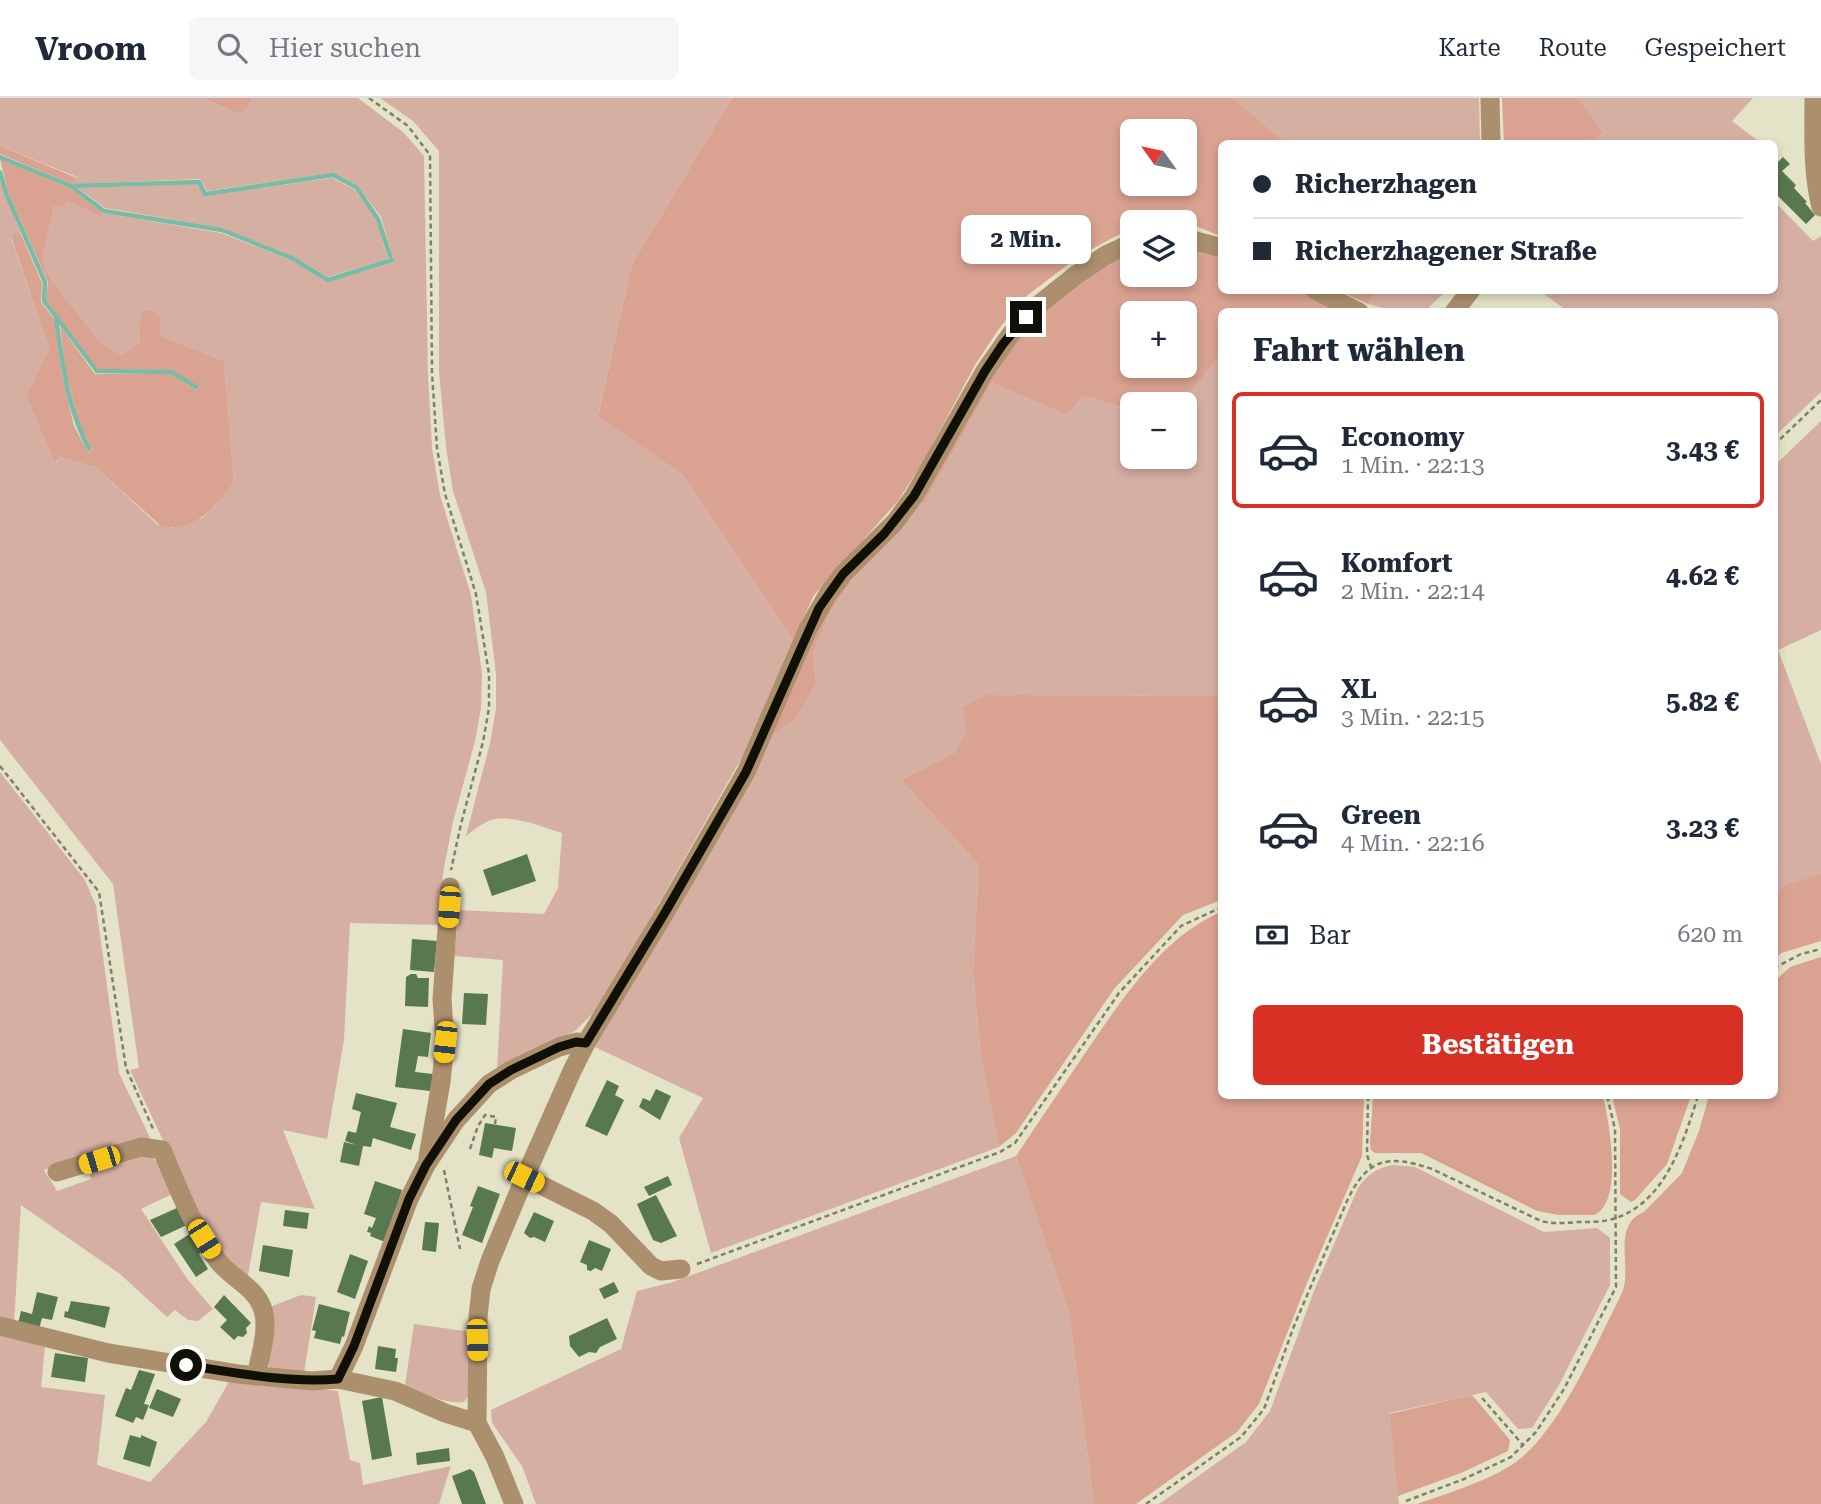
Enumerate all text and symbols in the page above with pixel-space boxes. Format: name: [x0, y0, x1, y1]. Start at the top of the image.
search box: [189, 17, 679, 80]
text: Vroom: [35, 29, 147, 68]
icon: search: [213, 29, 251, 67]
text: Hier suchen: [269, 33, 421, 63]
text: Karte: [1438, 34, 1501, 62]
text: Route: [1539, 34, 1607, 62]
text: Gespeichert: [1645, 34, 1786, 62]
north arrow: [1120, 119, 1197, 196]
map controls: [1120, 119, 1197, 469]
text: Richerzhagen: [1295, 169, 1477, 199]
button: layers: [1120, 210, 1197, 287]
callout: 2 Min.: [961, 216, 1091, 264]
text: 2 Min.: [990, 226, 1062, 253]
text: Richerzhagener Straße: [1295, 236, 1597, 266]
route end: [1010, 301, 1042, 333]
button: +: [1120, 301, 1197, 378]
text: Fahrt wählen: [1253, 331, 1465, 369]
button: −: [1120, 392, 1197, 469]
icon: car: [1257, 419, 1320, 482]
text: Economy: [1341, 422, 1464, 452]
text: 3.43 €: [1666, 435, 1739, 465]
text: 1 Min. · 22:13: [1341, 452, 1485, 479]
icon: car: [1257, 545, 1320, 608]
text: Komfort: [1341, 548, 1453, 578]
text: 4.62 €: [1666, 561, 1739, 591]
text: 2 Min. · 22:14: [1341, 578, 1485, 605]
icon: car: [1257, 671, 1320, 734]
text: XL: [1341, 674, 1377, 704]
text: 5.82 €: [1666, 687, 1739, 717]
text: 3 Min. · 22:15: [1341, 704, 1485, 731]
icon: car: [1257, 797, 1320, 860]
text: Green: [1341, 800, 1421, 830]
text: 3.23 €: [1666, 813, 1739, 843]
text: 4 Min. · 22:16: [1341, 830, 1485, 857]
car: [438, 885, 461, 929]
icon: cash: [1253, 916, 1291, 954]
text: Bar: [1309, 920, 1351, 950]
text: 620 m: [1678, 921, 1743, 948]
button: Bestätigen: [1253, 1005, 1743, 1085]
car: [433, 1020, 458, 1064]
car: [76, 1144, 123, 1176]
car: [501, 1158, 548, 1196]
car: [184, 1216, 225, 1262]
car: [466, 1319, 489, 1361]
route start: [170, 1349, 202, 1381]

